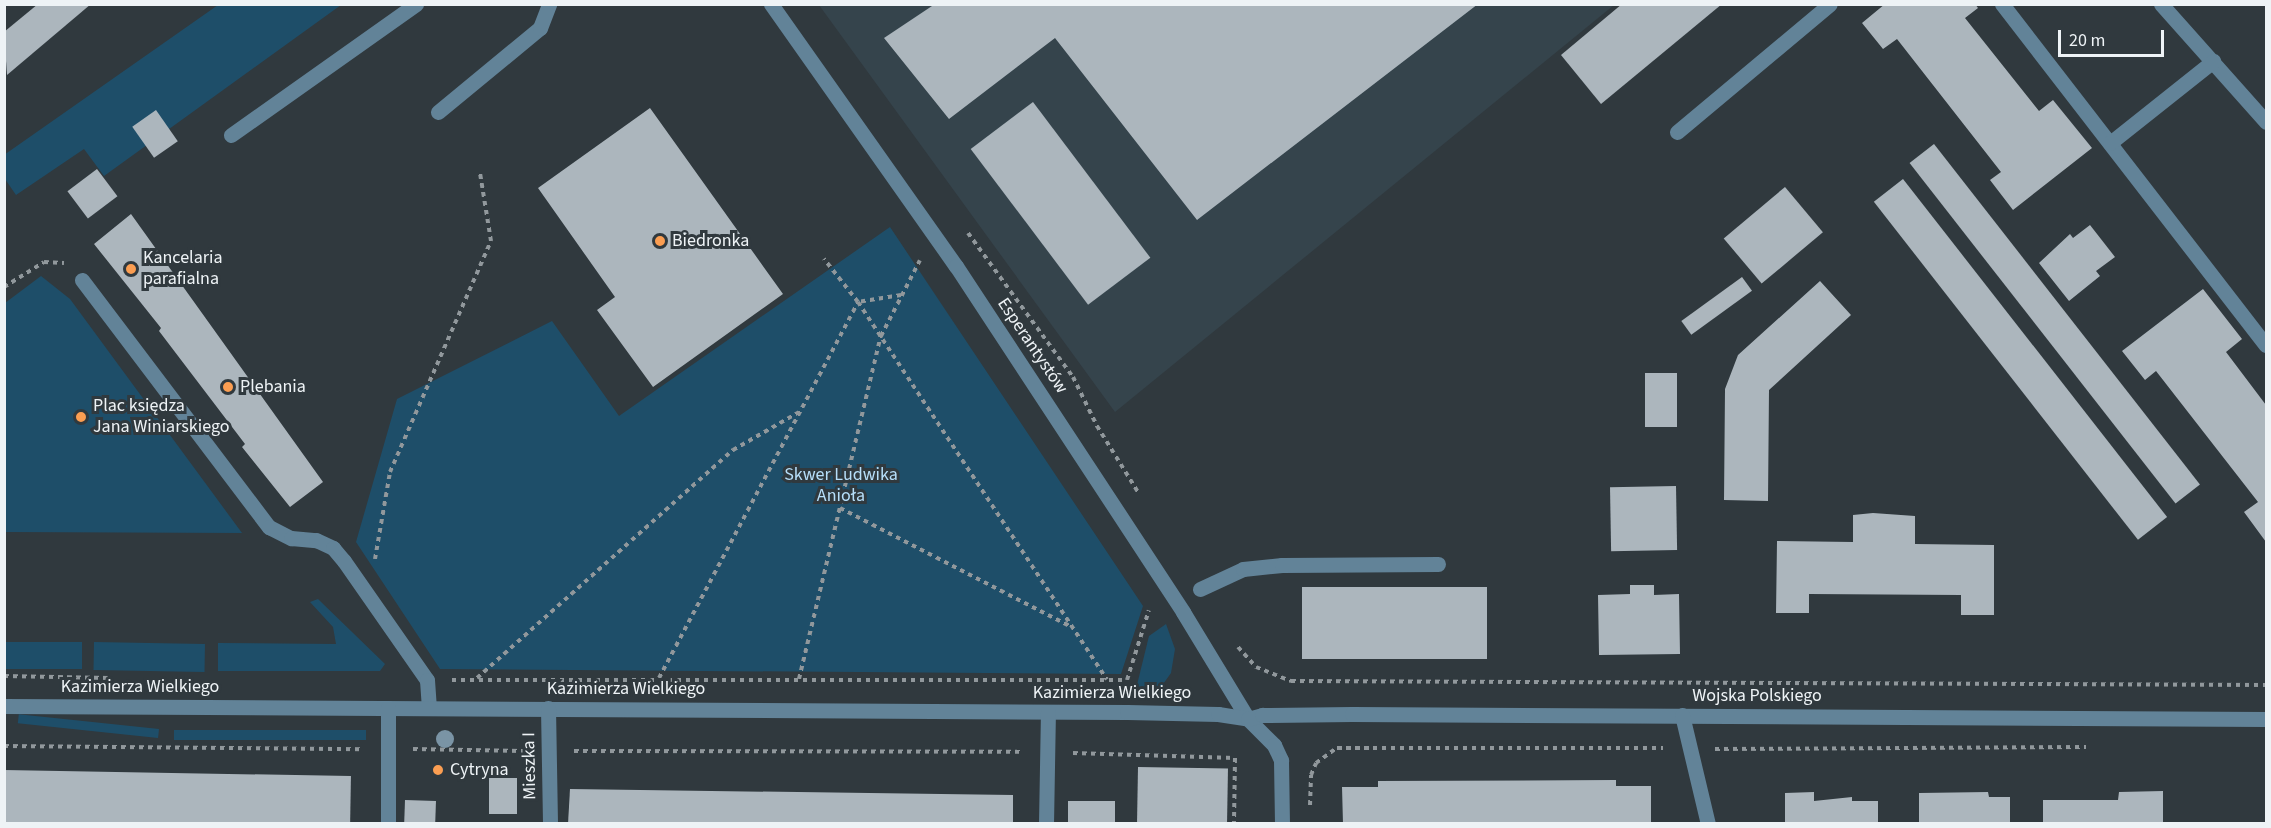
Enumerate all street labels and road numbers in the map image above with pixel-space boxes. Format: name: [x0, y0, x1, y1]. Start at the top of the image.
street label: Esperantystów: [992, 294, 1072, 398]
street label: Kazimierza Wielkiego: [61, 676, 219, 698]
street label: Kazimierza Wielkiego: [547, 678, 705, 700]
street label: Kazimierza Wielkiego: [1033, 682, 1191, 704]
street label: Wojska Polskiego: [1692, 685, 1822, 707]
street label: Mieszka I: [519, 732, 541, 800]

